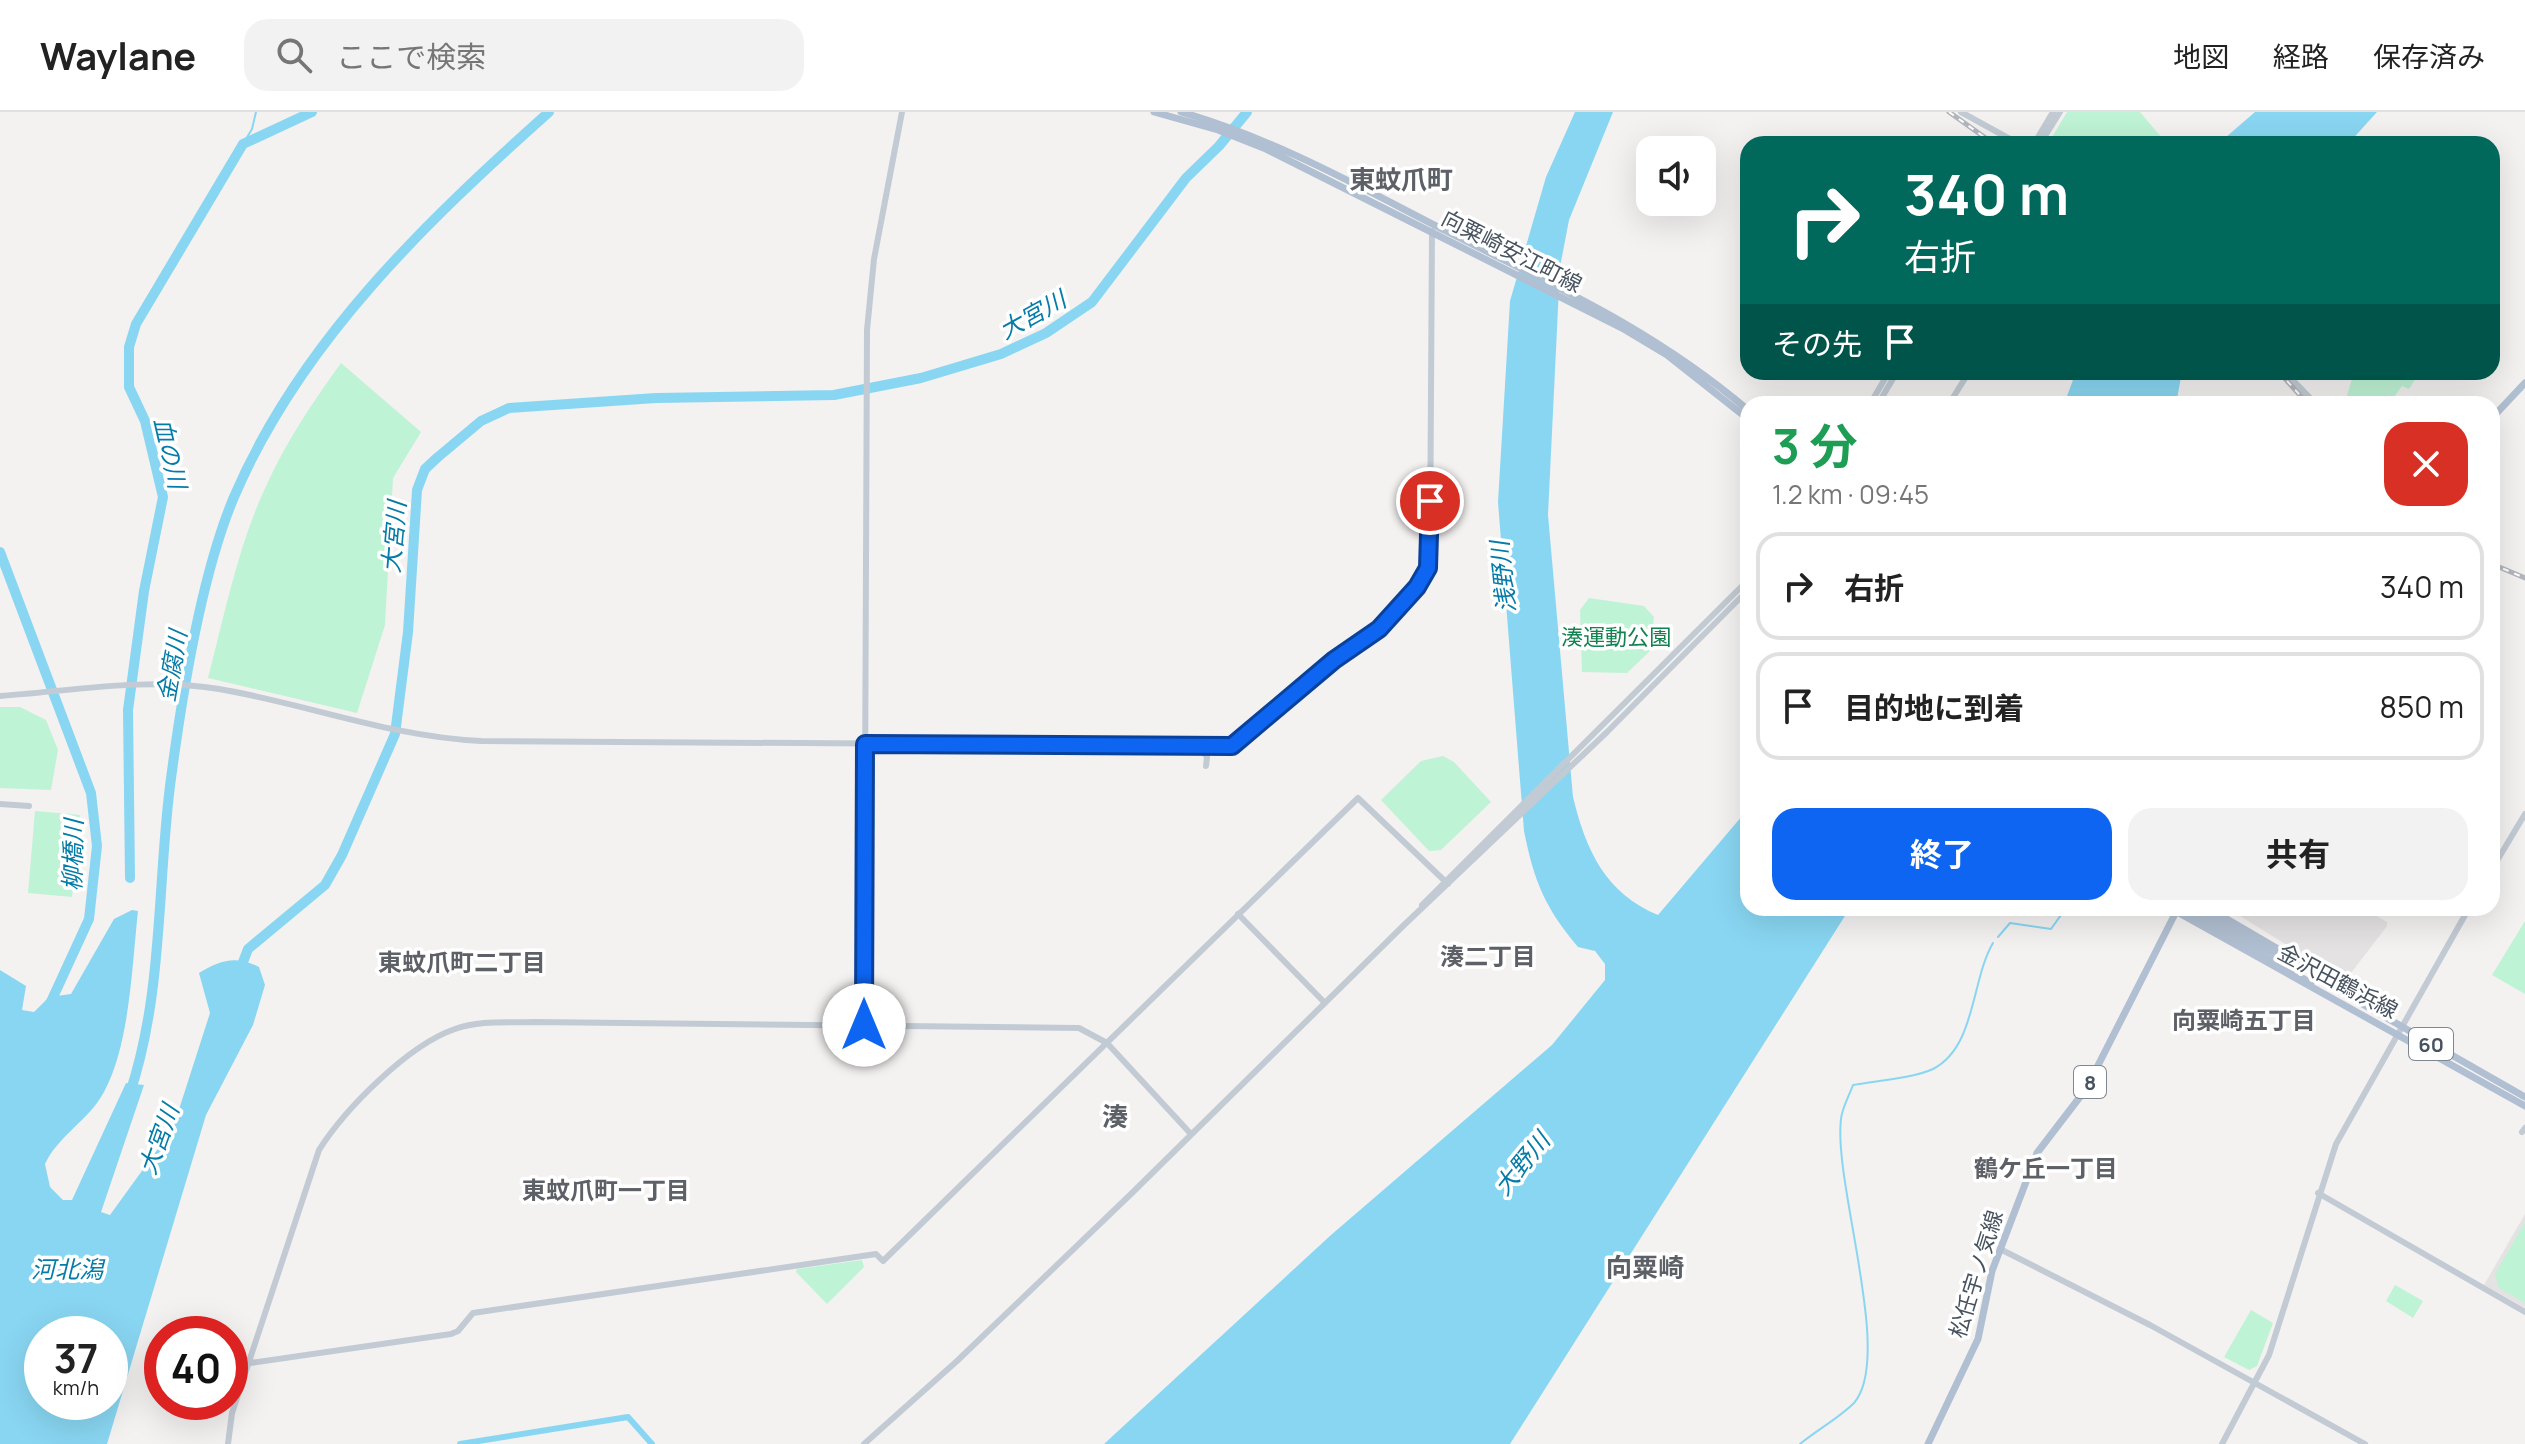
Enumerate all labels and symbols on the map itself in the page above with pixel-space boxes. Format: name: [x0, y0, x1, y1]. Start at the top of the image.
district label: 東蚊爪町: [1349, 161, 1453, 197]
street label: 向粟崎安江町線: [1437, 203, 1587, 299]
water label: 大宮川: [993, 281, 1074, 346]
water label: 血の川: [147, 414, 196, 495]
pin: [1396, 467, 1464, 535]
water label: 大宮川: [373, 497, 413, 574]
water label: 浅野川: [1482, 536, 1522, 615]
park label: 湊運動公園: [1561, 622, 1671, 652]
water label: 金腐川: [148, 625, 194, 704]
water label: 柳橋川: [55, 816, 89, 891]
street label: 金沢田鶴浜線: [2273, 937, 2403, 1025]
district label: 湊二丁目: [1440, 939, 1536, 972]
district label: 東蚊爪町二丁目: [378, 945, 546, 978]
position arrow: [822, 983, 906, 1067]
district label: 向粟崎五丁目: [2172, 1003, 2316, 1036]
road number: 60: [2409, 1028, 2453, 1060]
road number: 8: [2074, 1066, 2106, 1098]
water label: 大宮川: [130, 1097, 187, 1178]
district label: 湊: [1102, 1098, 1128, 1134]
water label: 大野川: [1486, 1122, 1558, 1201]
district label: 鶴ケ丘一丁目: [1974, 1151, 2118, 1184]
district label: 東蚊爪町一丁目: [522, 1173, 690, 1206]
street label: 松任宇ノ気線: [1942, 1206, 2010, 1342]
district label: 向粟崎: [1606, 1249, 1684, 1285]
water label: 河北潟: [31, 1252, 106, 1285]
speed limit sign: 40: [144, 1316, 248, 1420]

